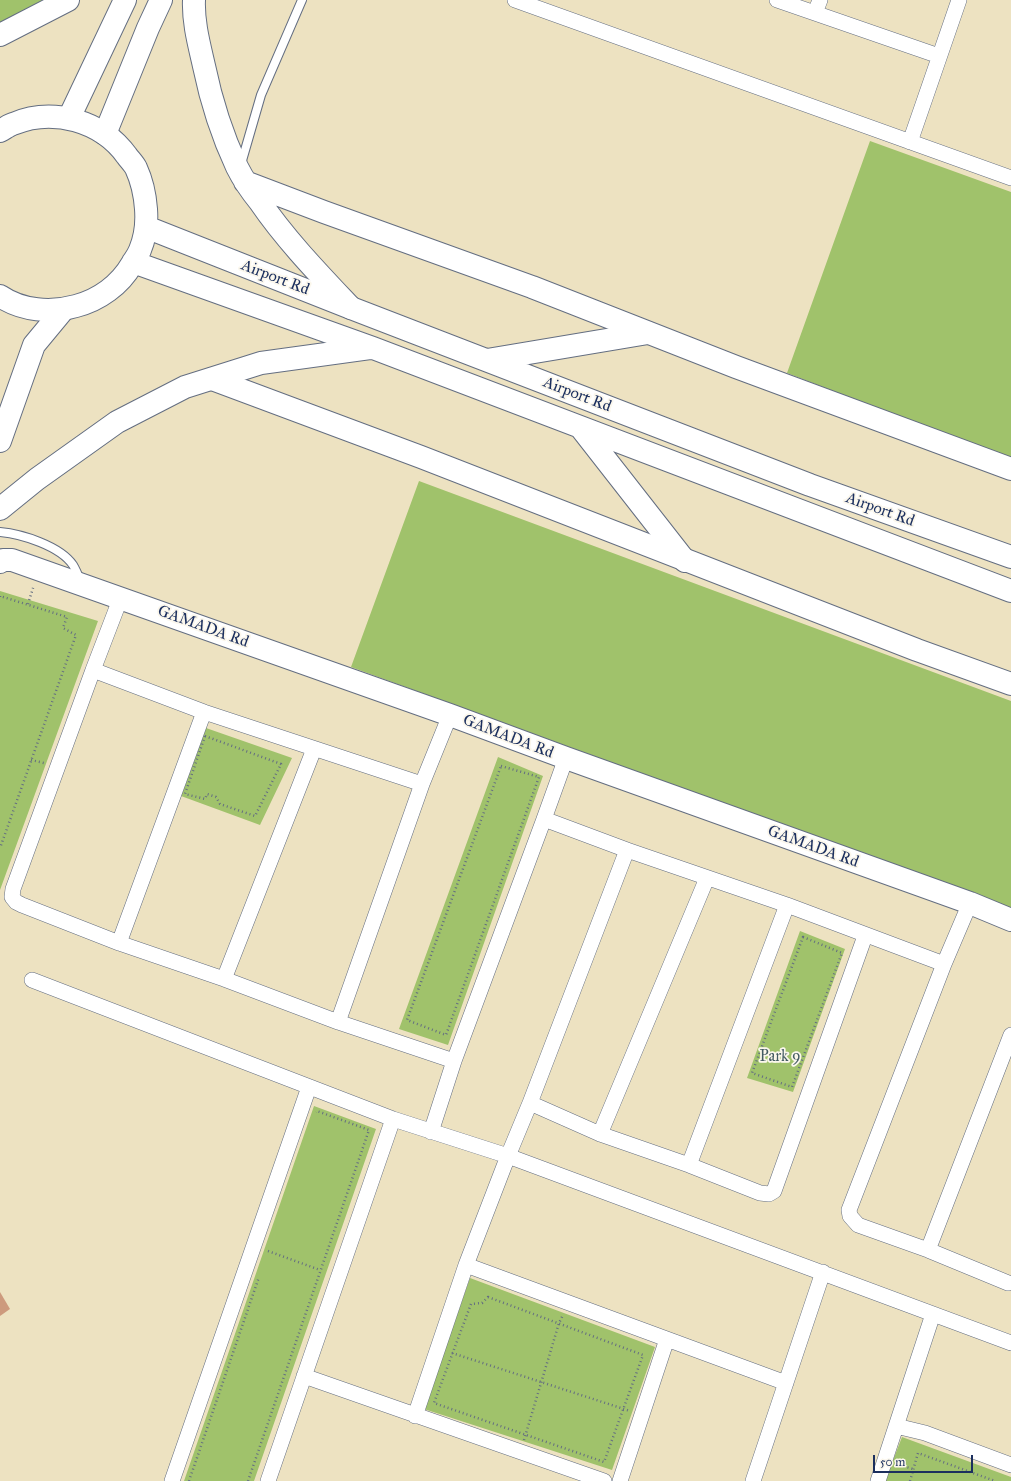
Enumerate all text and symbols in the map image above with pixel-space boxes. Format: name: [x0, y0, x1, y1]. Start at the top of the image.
street label: Airport Rd: [238, 256, 312, 300]
street label: Airport Rd: [540, 373, 614, 417]
street label: Airport Rd: [843, 489, 917, 531]
street label: GAMADA Rd: [155, 602, 251, 652]
street label: GAMADA Rd: [460, 711, 556, 763]
street label: GAMADA Rd: [765, 822, 861, 872]
park label: Park 9: [760, 1047, 800, 1067]
scale bar: [875, 1447, 975, 1473]
text: 50 m: [880, 1455, 905, 1469]

